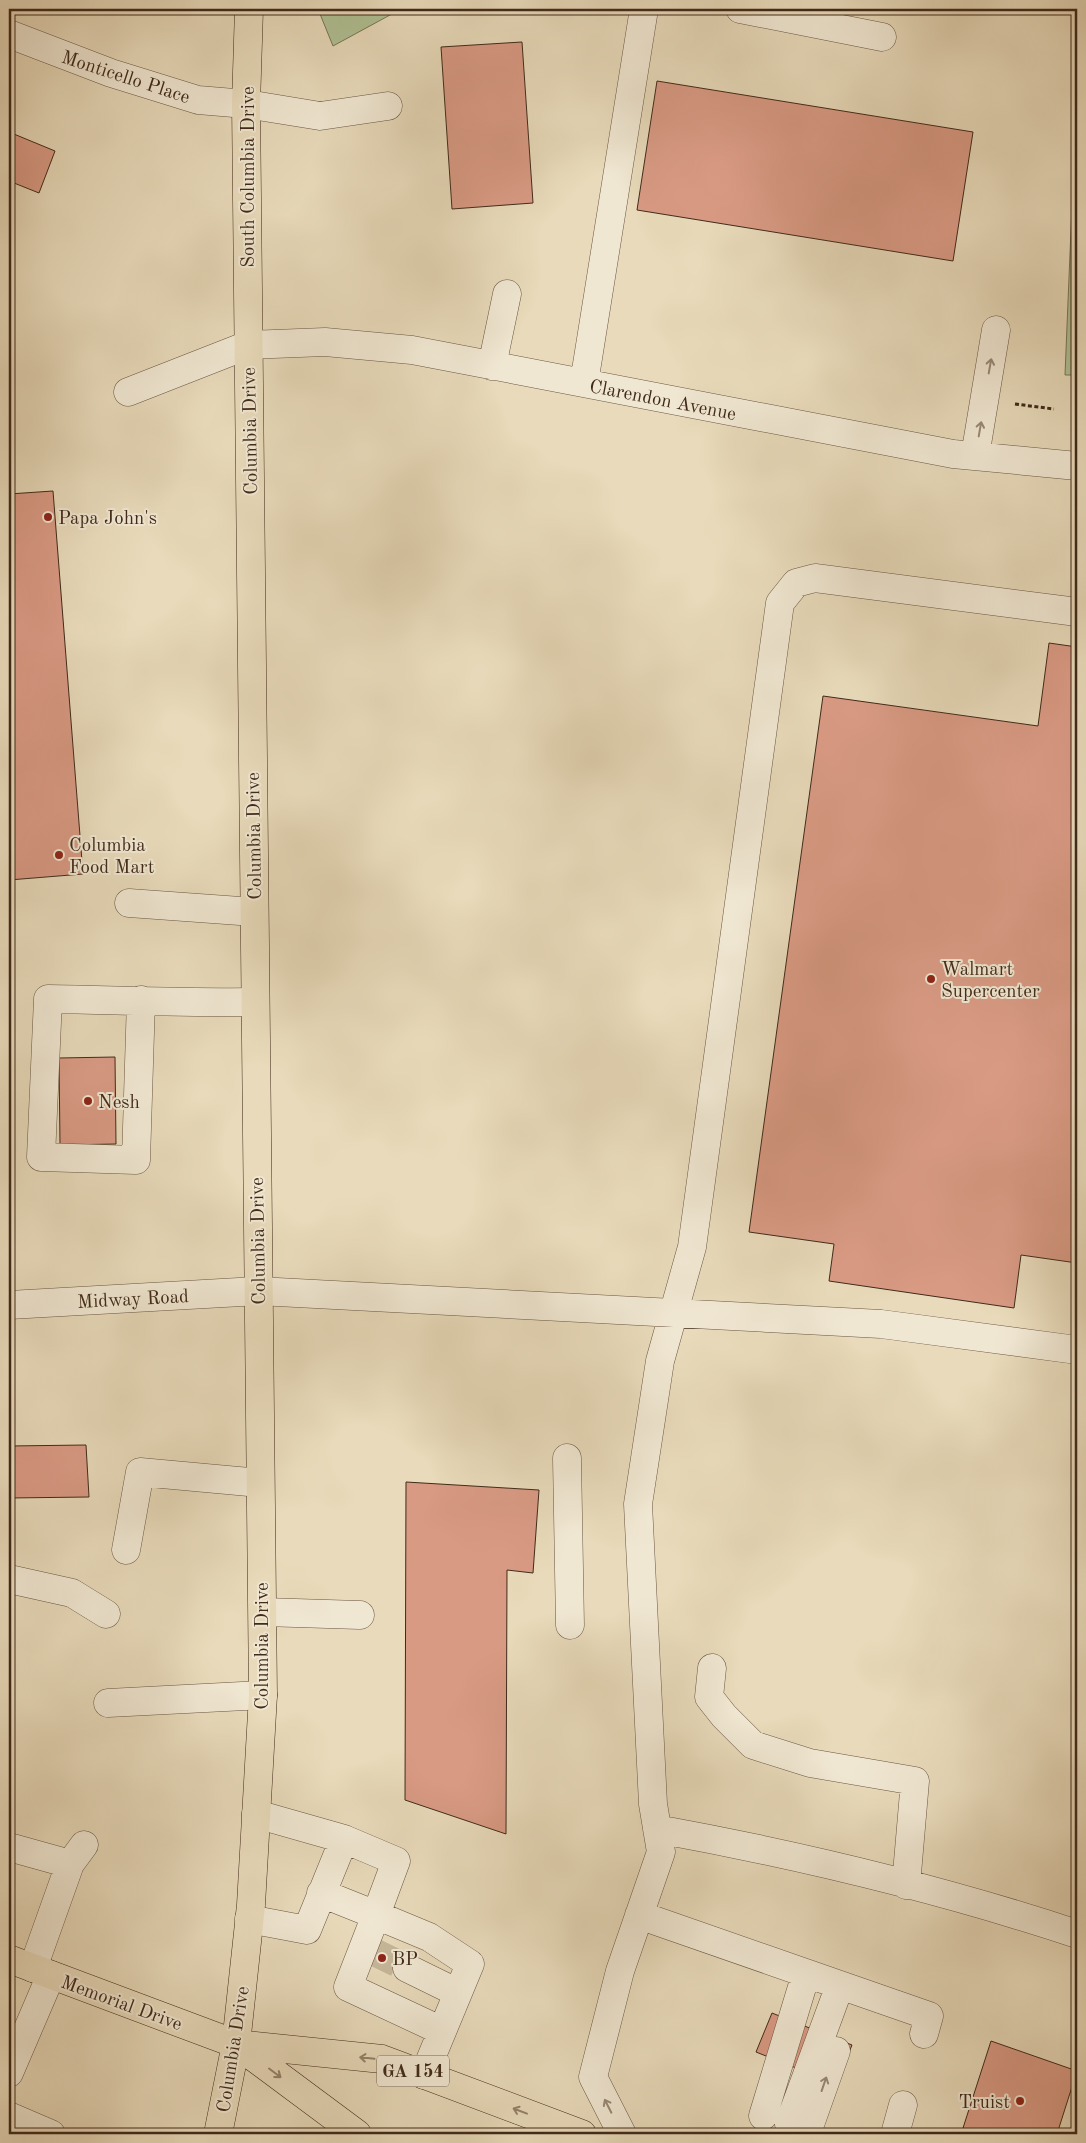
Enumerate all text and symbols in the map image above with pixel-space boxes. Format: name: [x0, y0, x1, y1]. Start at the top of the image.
street label: Monticello Place: [59, 49, 192, 108]
street label: South Columbia Drive: [240, 86, 259, 268]
one-way arrow: [986, 358, 996, 374]
street label: Columbia Drive: [241, 367, 262, 495]
street label: Clarendon Avenue: [587, 378, 738, 425]
one-way arrow: [975, 421, 985, 437]
place label: Papa John's: [58, 510, 157, 529]
marker: Papa John's: [42, 511, 54, 523]
street label: Columbia Drive: [245, 772, 266, 900]
place label: Columbia Food Mart: [69, 837, 154, 878]
marker: Columbia Food Mart: [53, 849, 65, 861]
place label: Walmart Supercenter: [941, 961, 1040, 1002]
marker: Walmart Supercenter: [925, 973, 937, 985]
place label: Nesh: [98, 1094, 140, 1113]
marker: Nesh: [82, 1095, 94, 1107]
street label: Columbia Drive: [249, 1177, 270, 1305]
street label: Midway Road: [77, 1288, 190, 1313]
street label: Columbia Drive: [254, 1582, 273, 1710]
place label: BP: [392, 1951, 418, 1970]
marker: BP: [376, 1952, 388, 1964]
street label: Memorial Drive: [58, 1974, 184, 2035]
street label: Columbia Drive: [215, 1985, 254, 2114]
one-way arrow: [359, 2053, 375, 2063]
road number: GA 154: [377, 2056, 449, 2086]
one-way arrow: [268, 2068, 282, 2078]
one-way arrow: [820, 2076, 829, 2092]
place label: Truist: [958, 2094, 1010, 2113]
marker: Truist: [1014, 2095, 1026, 2107]
one-way arrow: [603, 2099, 612, 2114]
one-way arrow: [513, 2106, 528, 2115]

